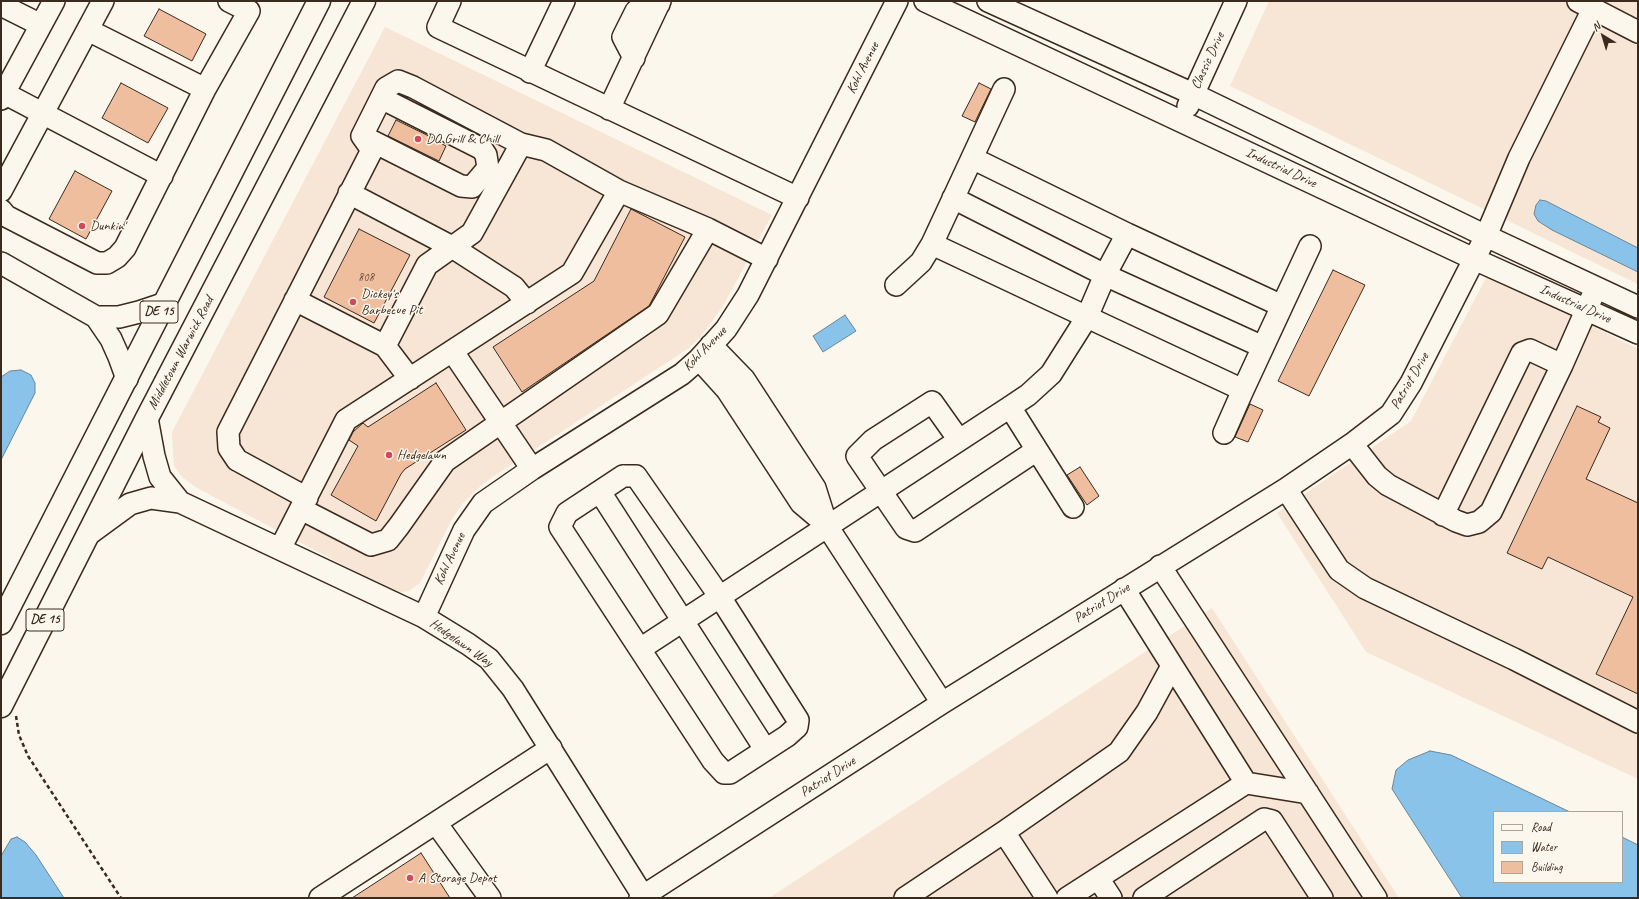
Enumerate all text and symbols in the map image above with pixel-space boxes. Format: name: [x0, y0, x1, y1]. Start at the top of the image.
north arrow: [1583, 16, 1623, 56]
text: N: [1589, 19, 1603, 34]
street label: Classic Drive: [1188, 30, 1228, 92]
street label: Kohl Avenue: [843, 39, 883, 97]
place label: DQ Grill & Chill: [426, 131, 499, 147]
marker: DQ Grill & Chill: [413, 134, 423, 144]
street label: Industrial Drive: [1243, 144, 1319, 192]
place label: Dunkin': [90, 218, 125, 234]
marker: Dunkin': [77, 221, 87, 231]
house number: 808: [358, 271, 374, 285]
street label: Industrial Drive: [1537, 281, 1613, 327]
place label: Dickey's Barbecue Pit: [361, 286, 422, 318]
street label: Middletown Warwick Road: [144, 294, 218, 412]
marker: Dickey's Barbecue Pit: [348, 297, 358, 307]
road number: DE 15: [140, 301, 178, 323]
street label: Kohl Avenue: [680, 323, 730, 375]
street label: Patriot Drive: [1387, 350, 1433, 412]
place label: Hedgelawn: [397, 447, 446, 463]
marker: Hedgelawn: [384, 450, 394, 460]
street label: Kohl Avenue: [431, 530, 469, 588]
street label: Patriot Drive: [1071, 579, 1133, 627]
road number: DE 15: [26, 609, 64, 631]
street label: Hedgelawn Way: [426, 615, 496, 671]
street label: Patriot Drive: [797, 753, 859, 801]
legend: [1493, 811, 1623, 883]
text: Road: [1531, 819, 1551, 835]
text: Water: [1531, 839, 1557, 855]
text: Building: [1531, 859, 1563, 875]
place label: A Storage Depot: [418, 870, 496, 886]
marker: A Storage Depot: [405, 873, 415, 883]

